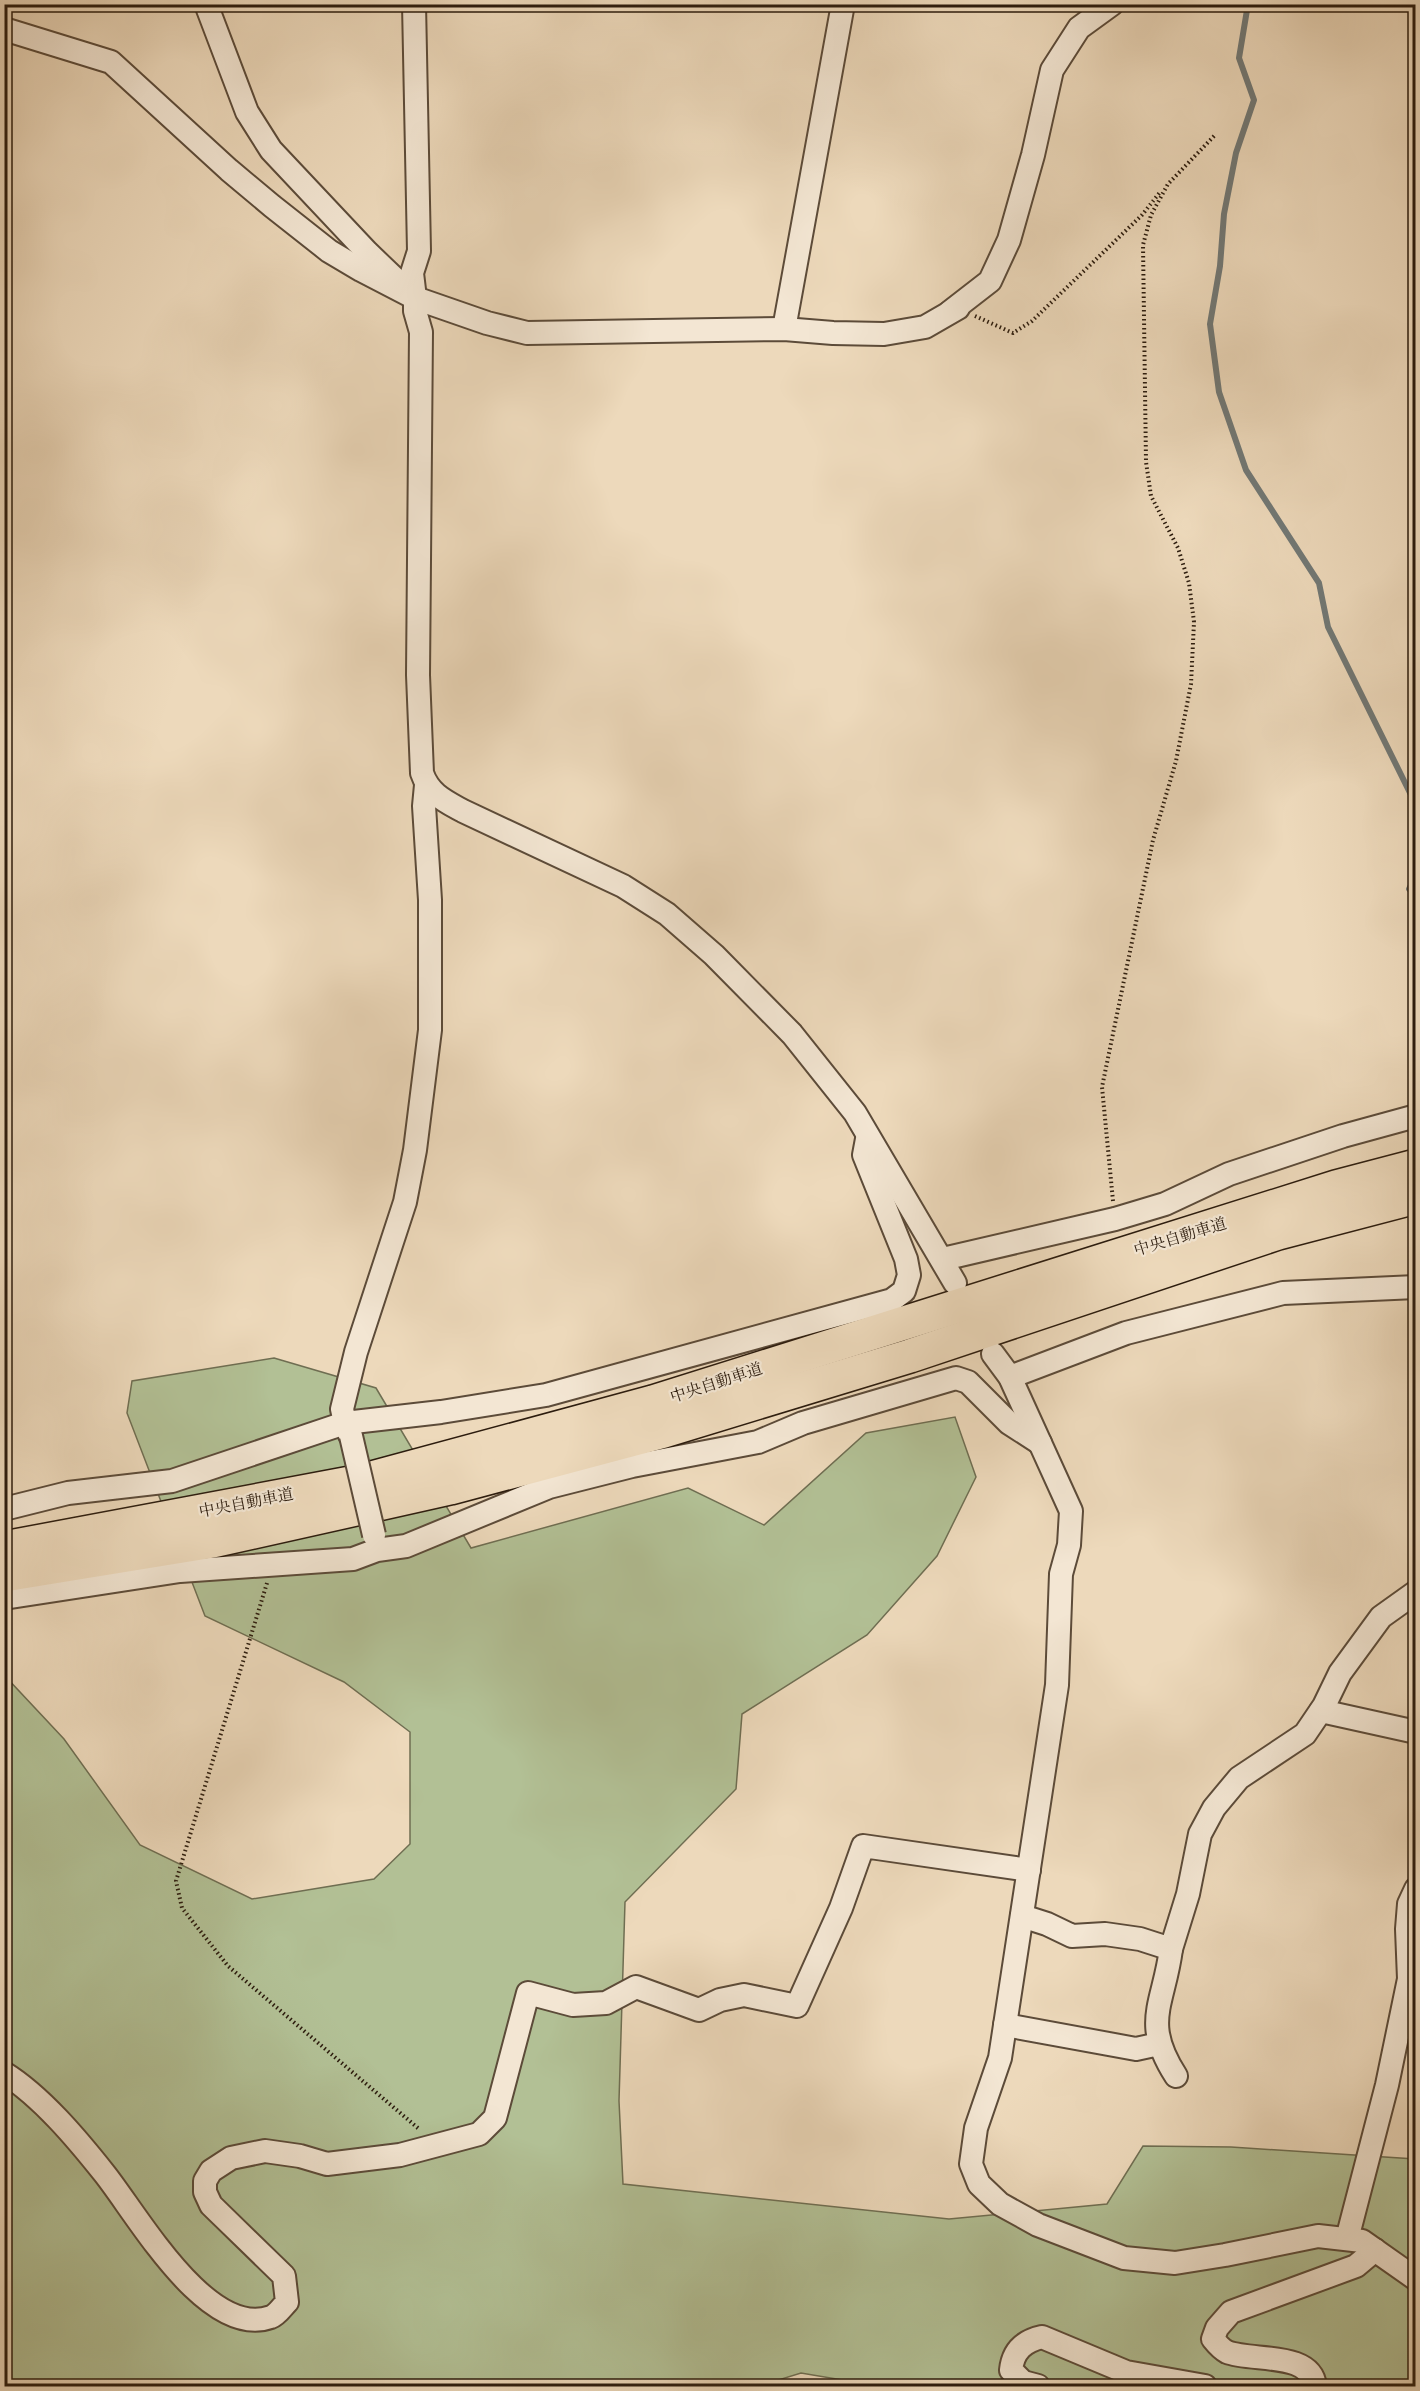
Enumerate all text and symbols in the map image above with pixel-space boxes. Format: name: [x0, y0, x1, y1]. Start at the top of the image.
street label: 中央自動車道: [1131, 1212, 1229, 1260]
street label: 中央自動車道: [667, 1358, 765, 1406]
street label: 中央自動車道: [197, 1483, 295, 1521]

